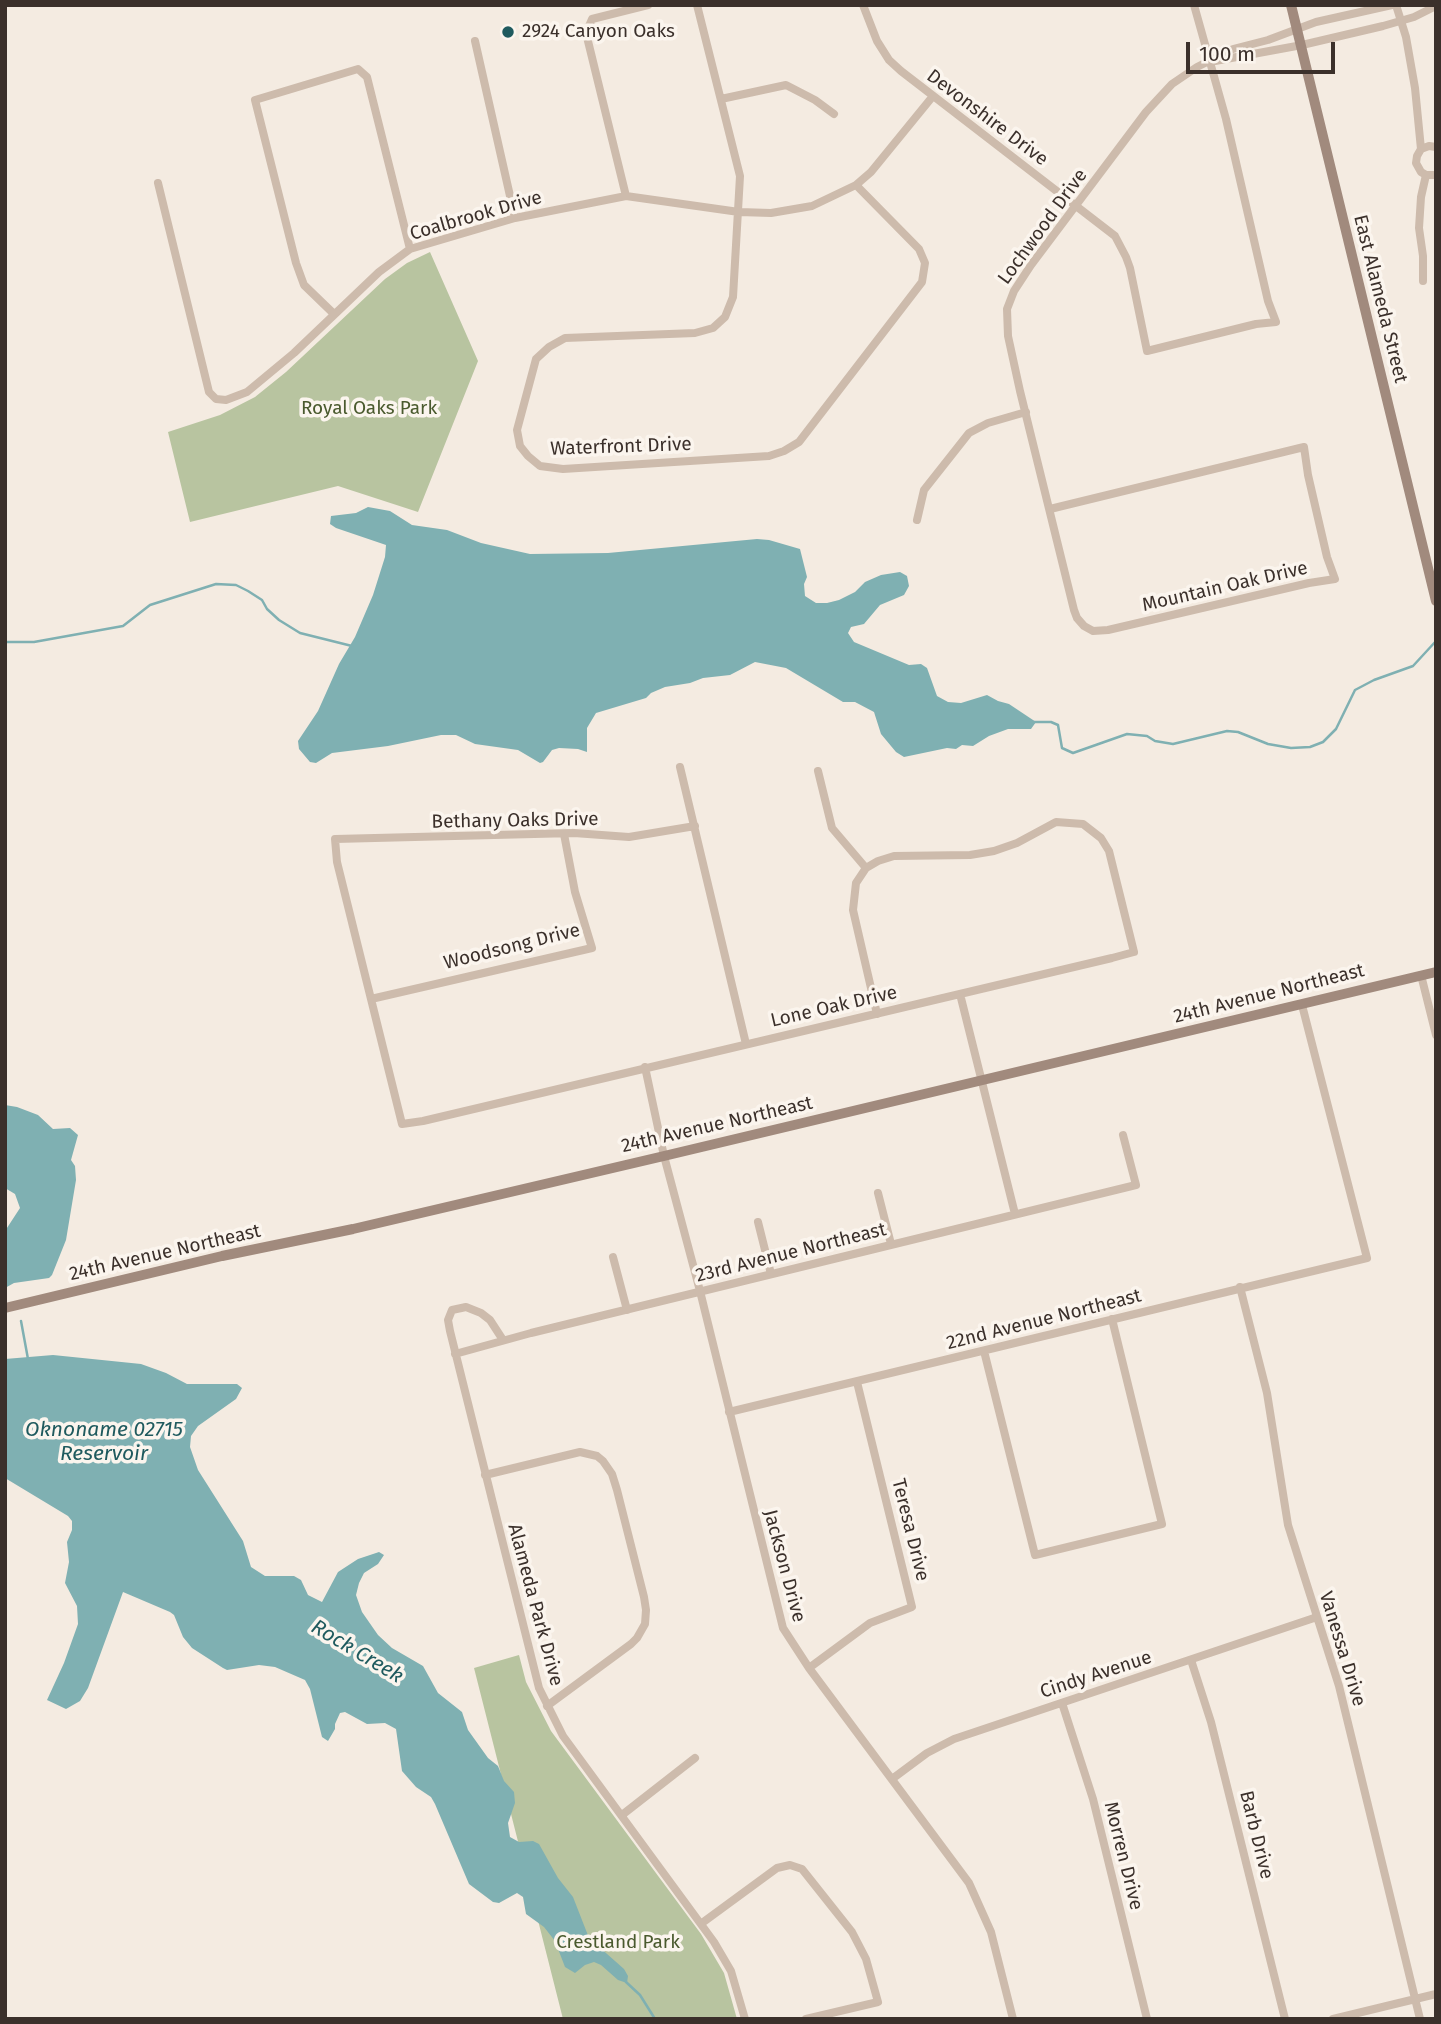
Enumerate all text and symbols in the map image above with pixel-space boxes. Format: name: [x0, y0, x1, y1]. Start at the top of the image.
place label: 2924 Canyon Oaks: [522, 21, 675, 43]
marker: 2924 Canyon Oaks: [500, 24, 516, 40]
scale bar: [1189, 28, 1338, 72]
text: 100 m: [1199, 41, 1255, 67]
street label: Devonshire Drive: [922, 65, 1052, 171]
street label: Lochwood Drive: [993, 165, 1093, 289]
street label: Coalbrook Drive: [407, 186, 545, 246]
street label: East Alameda Street: [1348, 213, 1412, 385]
park label: Royal Oaks Park: [301, 398, 437, 420]
street label: Waterfront Drive: [550, 433, 692, 461]
street label: Mountain Oak Drive: [1140, 557, 1310, 617]
street label: Bethany Oaks Drive: [431, 808, 599, 834]
street label: Woodsong Drive: [442, 919, 582, 975]
street label: 24th Avenue Northeast: [1171, 959, 1367, 1029]
street label: Lone Oak Drive: [768, 981, 900, 1033]
street label: 24th Avenue Northeast: [619, 1092, 815, 1158]
street label: 23rd Avenue Northeast: [693, 1218, 889, 1288]
street label: 24th Avenue Northeast: [67, 1220, 263, 1286]
street label: 22nd Avenue Northeast: [944, 1285, 1144, 1355]
water label: Oknoname 02715 Reservoir: [25, 1417, 183, 1467]
street label: Teresa Drive: [886, 1476, 934, 1584]
street label: Jackson Drive: [758, 1507, 810, 1625]
street label: Alameda Park Drive: [502, 1521, 568, 1689]
street label: Vanessa Drive: [1314, 1589, 1370, 1709]
water label: Rock Creek: [306, 1615, 408, 1689]
street label: Cindy Avenue: [1037, 1646, 1155, 1704]
street label: Barb Drive: [1234, 1789, 1278, 1881]
street label: Morren Drive: [1099, 1799, 1147, 1913]
park label: Crestland Park: [556, 1932, 680, 1954]

